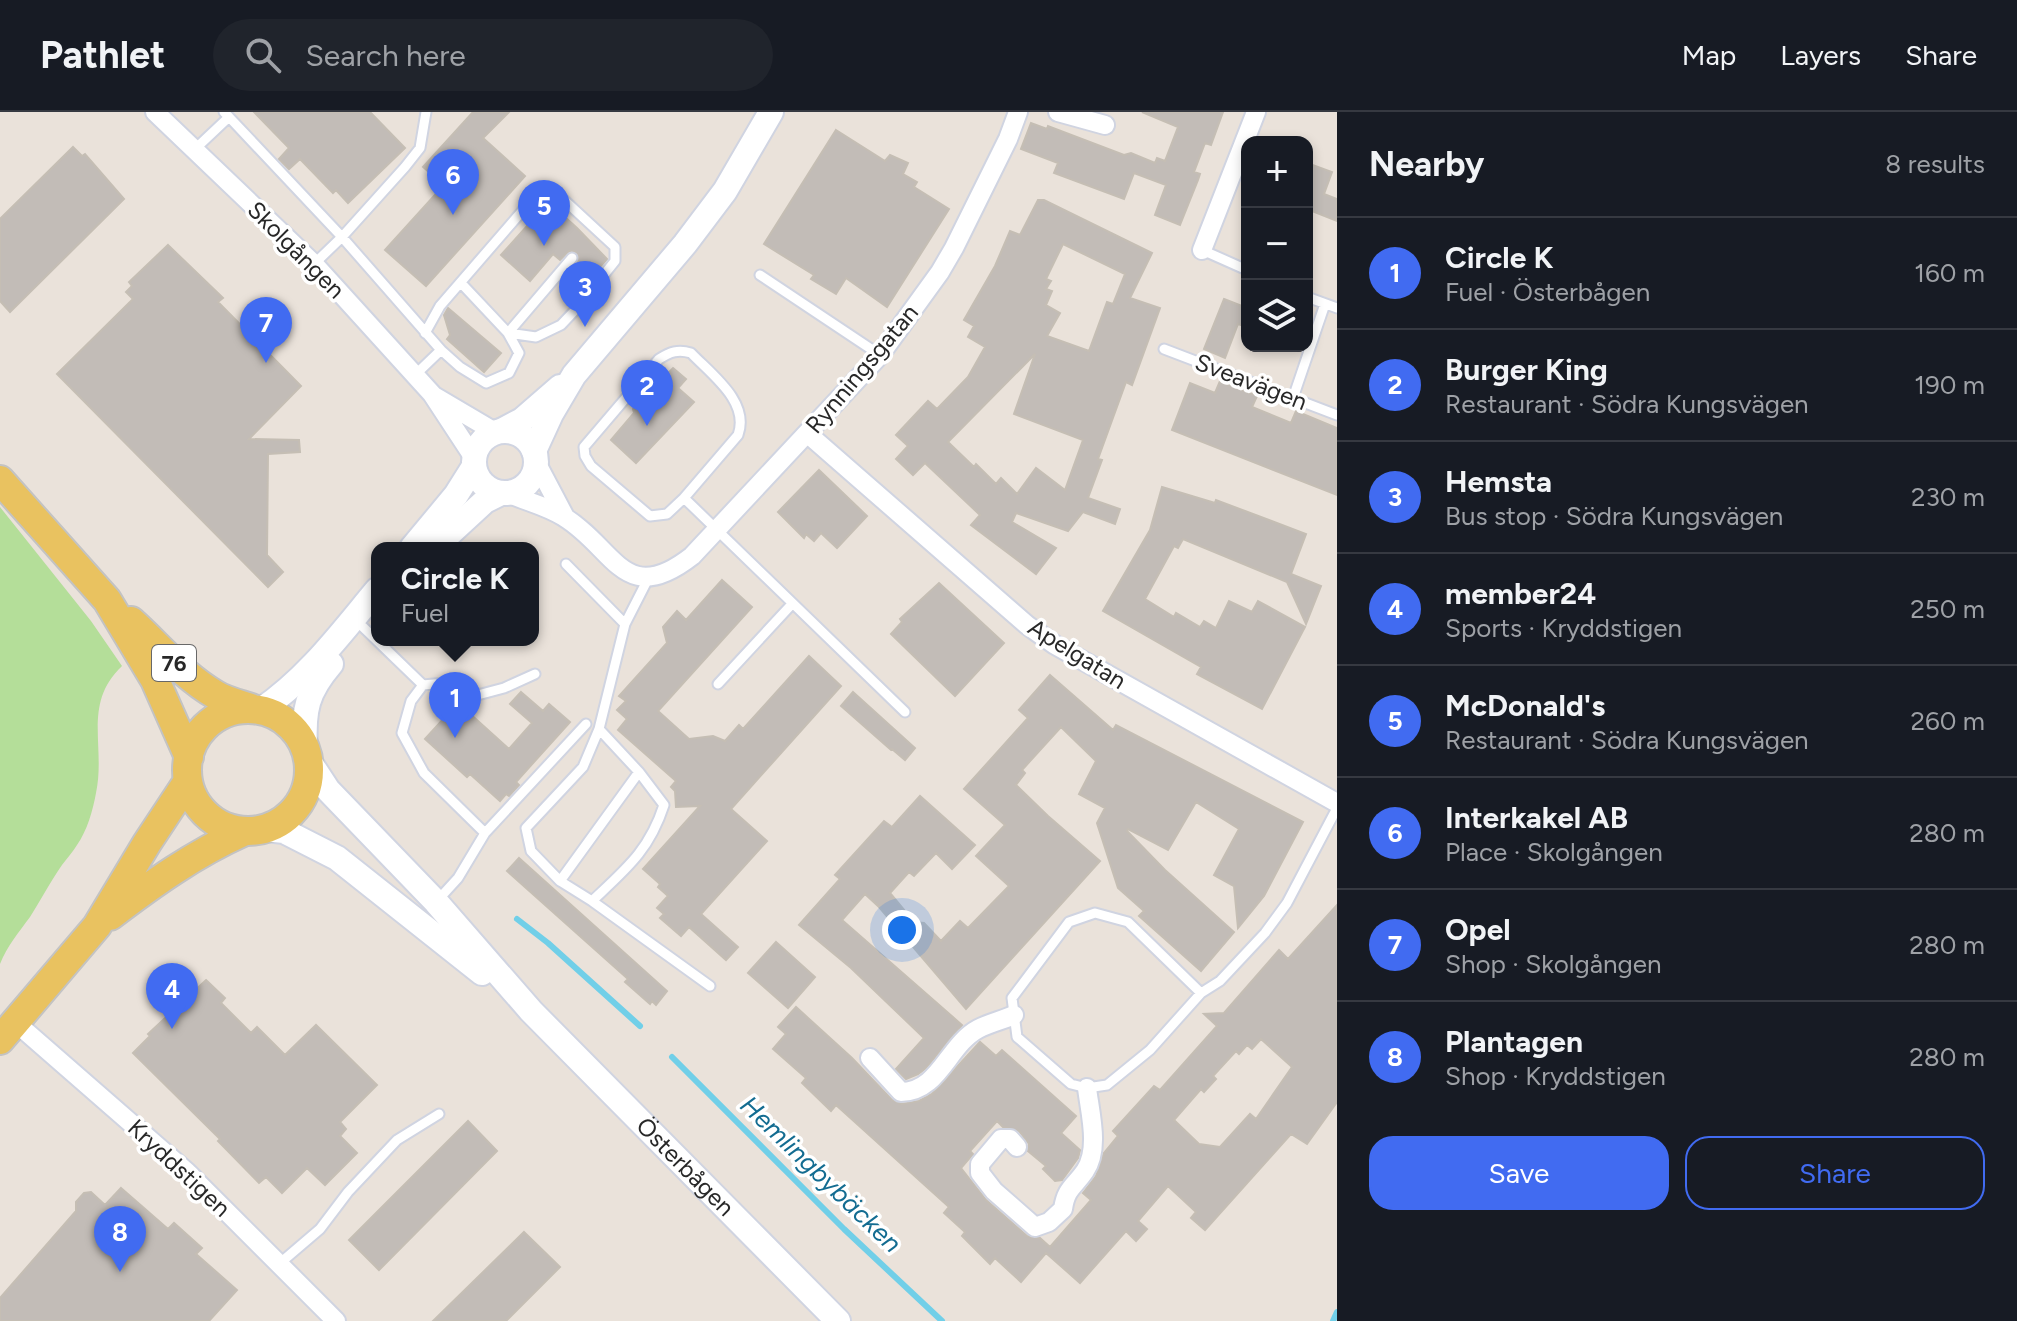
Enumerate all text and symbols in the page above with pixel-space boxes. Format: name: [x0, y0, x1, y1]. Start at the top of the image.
search box: [213, 19, 773, 91]
text: Pathlet: [40, 32, 165, 78]
icon: search: [241, 33, 285, 77]
text: Search here: [305, 37, 466, 74]
text: Map: [1682, 38, 1736, 72]
text: Layers: [1780, 38, 1861, 72]
text: Share: [1905, 38, 1977, 72]
map controls: [1241, 136, 1313, 352]
button: +: [1241, 136, 1313, 208]
text: Nearby: [1369, 144, 1484, 185]
text: 8 results: [1885, 148, 1985, 180]
pin: 6: [427, 149, 479, 215]
pin: 5: [518, 180, 570, 246]
street label: Skolgången: [242, 195, 351, 304]
button: −: [1241, 208, 1313, 280]
text: Circle K: [1445, 239, 1553, 276]
text: 1: [1390, 257, 1400, 289]
text: 160 m: [1914, 257, 1985, 289]
pin: 3: [559, 261, 611, 327]
text: Fuel · Österbågen: [1445, 276, 1650, 308]
button: layers: [1241, 280, 1313, 352]
pin: 7: [240, 297, 292, 363]
street label: Rynningsgatan: [799, 298, 924, 439]
street label: Sveavägen: [1191, 347, 1311, 416]
text: Burger King: [1445, 351, 1608, 388]
pin: 2: [621, 360, 673, 426]
text: 2: [1387, 369, 1403, 401]
text: 190 m: [1914, 369, 1985, 401]
text: Restaurant · Södra Kungsvägen: [1445, 388, 1809, 420]
text: Hemsta: [1445, 463, 1552, 500]
text: 3: [1388, 481, 1402, 513]
text: 230 m: [1911, 481, 1985, 513]
text: Bus stop · Södra Kungsvägen: [1445, 500, 1783, 532]
popup: [371, 542, 539, 646]
text: Circle K: [401, 560, 509, 597]
text: member24: [1445, 575, 1596, 612]
text: 4: [1387, 593, 1403, 625]
text: 250 m: [1910, 593, 1985, 625]
text: Fuel: [401, 597, 449, 629]
street label: Apelgatan: [1023, 612, 1132, 695]
text: Sports · Kryddstigen: [1445, 612, 1682, 644]
road number: 76: [152, 645, 196, 681]
pin: 1: [429, 672, 481, 738]
text: McDonald's: [1445, 687, 1605, 724]
text: 5: [1387, 705, 1403, 737]
text: 260 m: [1911, 705, 1985, 737]
text: Restaurant · Södra Kungsvägen: [1445, 724, 1809, 756]
text: Interkakel AB: [1445, 799, 1628, 836]
text: 6: [1387, 817, 1403, 849]
text: 280 m: [1909, 817, 1985, 849]
text: Place · Skolgången: [1445, 836, 1663, 868]
your location: [882, 910, 922, 950]
text: Opel: [1445, 911, 1511, 948]
text: 7: [1388, 929, 1402, 961]
text: 280 m: [1909, 929, 1985, 961]
text: Shop · Skolgången: [1445, 948, 1661, 980]
pin: 4: [146, 963, 198, 1029]
text: Plantagen: [1445, 1023, 1583, 1060]
text: 8: [1387, 1041, 1403, 1073]
text: 280 m: [1909, 1041, 1985, 1073]
text: Shop · Kryddstigen: [1445, 1060, 1666, 1092]
water label: Hemlingbybäcken: [734, 1089, 908, 1259]
street label: Österbågen: [631, 1111, 741, 1222]
street label: Kryddstigen: [122, 1113, 237, 1222]
button: Save: [1369, 1136, 1669, 1210]
button: Share: [1685, 1136, 1985, 1210]
pin: 8: [94, 1206, 146, 1272]

